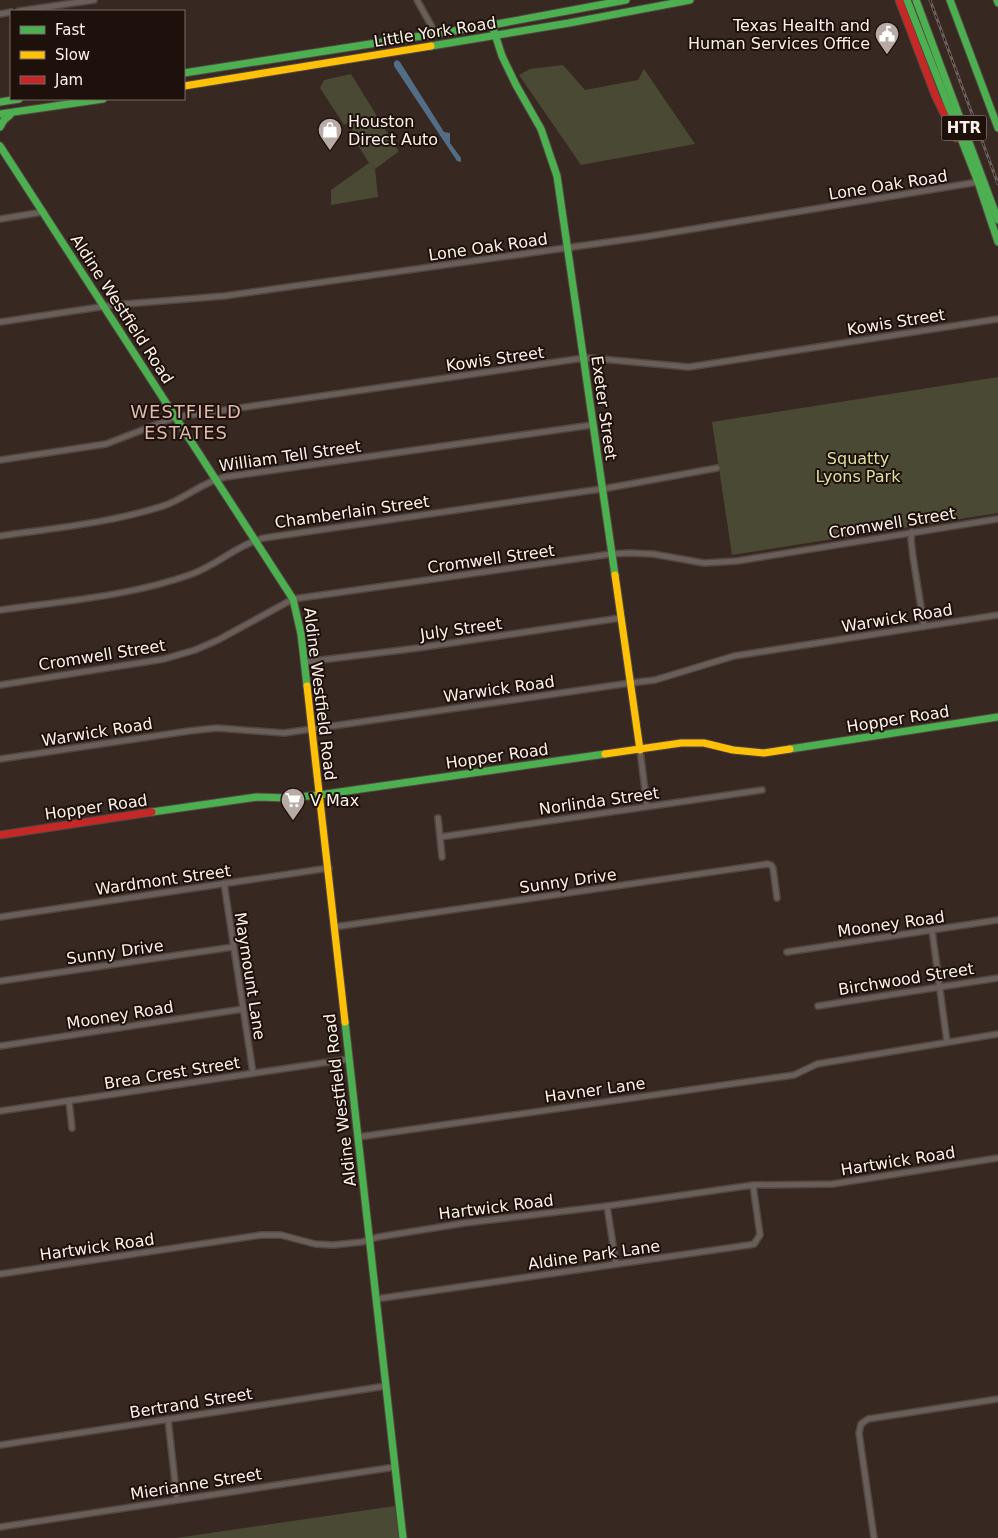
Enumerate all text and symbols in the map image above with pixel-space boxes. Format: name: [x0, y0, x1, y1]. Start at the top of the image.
legend: [10, 10, 185, 100]
street label: Little York Road: [372, 13, 498, 51]
place label: Texas Health and Human Services Office: [688, 16, 870, 53]
text: Fast: [55, 21, 85, 39]
public building icon: Texas Health and Human Services Office: [874, 21, 900, 55]
text: Slow: [55, 46, 90, 64]
text: Jam: [54, 71, 83, 89]
place label: Houston Direct Auto: [348, 112, 438, 149]
road number: HTR: [942, 116, 986, 140]
shop icon: Houston Direct Auto: [317, 117, 343, 151]
street label: Lone Oak Road: [827, 166, 949, 204]
street label: Lone Oak Road: [427, 229, 549, 265]
street label: Aldine Westfield Road: [67, 231, 177, 387]
street label: Kowis Street: [846, 305, 946, 339]
street label: Kowis Street: [445, 343, 545, 375]
street label: Exeter Street: [587, 355, 621, 461]
district label: WESTFIELD ESTATES: [130, 401, 242, 443]
street label: William Tell Street: [218, 437, 362, 475]
park label: Squatty Lyons Park: [816, 449, 901, 486]
street label: Chamberlain Street: [274, 492, 430, 532]
street label: Cromwell Street: [827, 504, 957, 542]
street label: Cromwell Street: [426, 541, 556, 577]
street label: Warwick Road: [840, 600, 954, 636]
street label: Aldine Westfield Road: [300, 606, 340, 782]
street label: July Street: [418, 614, 503, 644]
street label: Cromwell Street: [37, 636, 167, 674]
street label: Warwick Road: [442, 672, 556, 706]
street label: Hopper Road: [845, 701, 951, 737]
street label: Warwick Road: [40, 714, 154, 750]
street label: Hopper Road: [444, 739, 550, 773]
street label: Norlinda Street: [538, 783, 660, 819]
supermarket icon: V Max: [280, 787, 306, 821]
street label: Hopper Road: [43, 790, 149, 824]
place label: V Max: [310, 791, 359, 810]
street label: Wardmont Street: [94, 861, 232, 899]
street label: Sunny Drive: [518, 865, 618, 897]
street label: Mooney Road: [836, 907, 946, 941]
street label: Maymount Lane: [231, 911, 269, 1041]
street label: Sunny Drive: [65, 936, 165, 968]
street label: Birchwood Street: [837, 959, 975, 999]
street label: Mooney Road: [65, 997, 175, 1033]
street label: Aldine Westfield Road: [320, 1012, 360, 1188]
street label: Brea Crest Street: [103, 1053, 241, 1093]
street label: Havner Lane: [543, 1074, 647, 1106]
street label: Hartwick Road: [839, 1143, 957, 1179]
street label: Hartwick Road: [438, 1191, 554, 1223]
street label: Hartwick Road: [38, 1230, 156, 1264]
street label: Aldine Park Lane: [527, 1236, 661, 1274]
street label: Bertrand Street: [128, 1384, 254, 1422]
street label: Mierianne Street: [129, 1464, 263, 1504]

